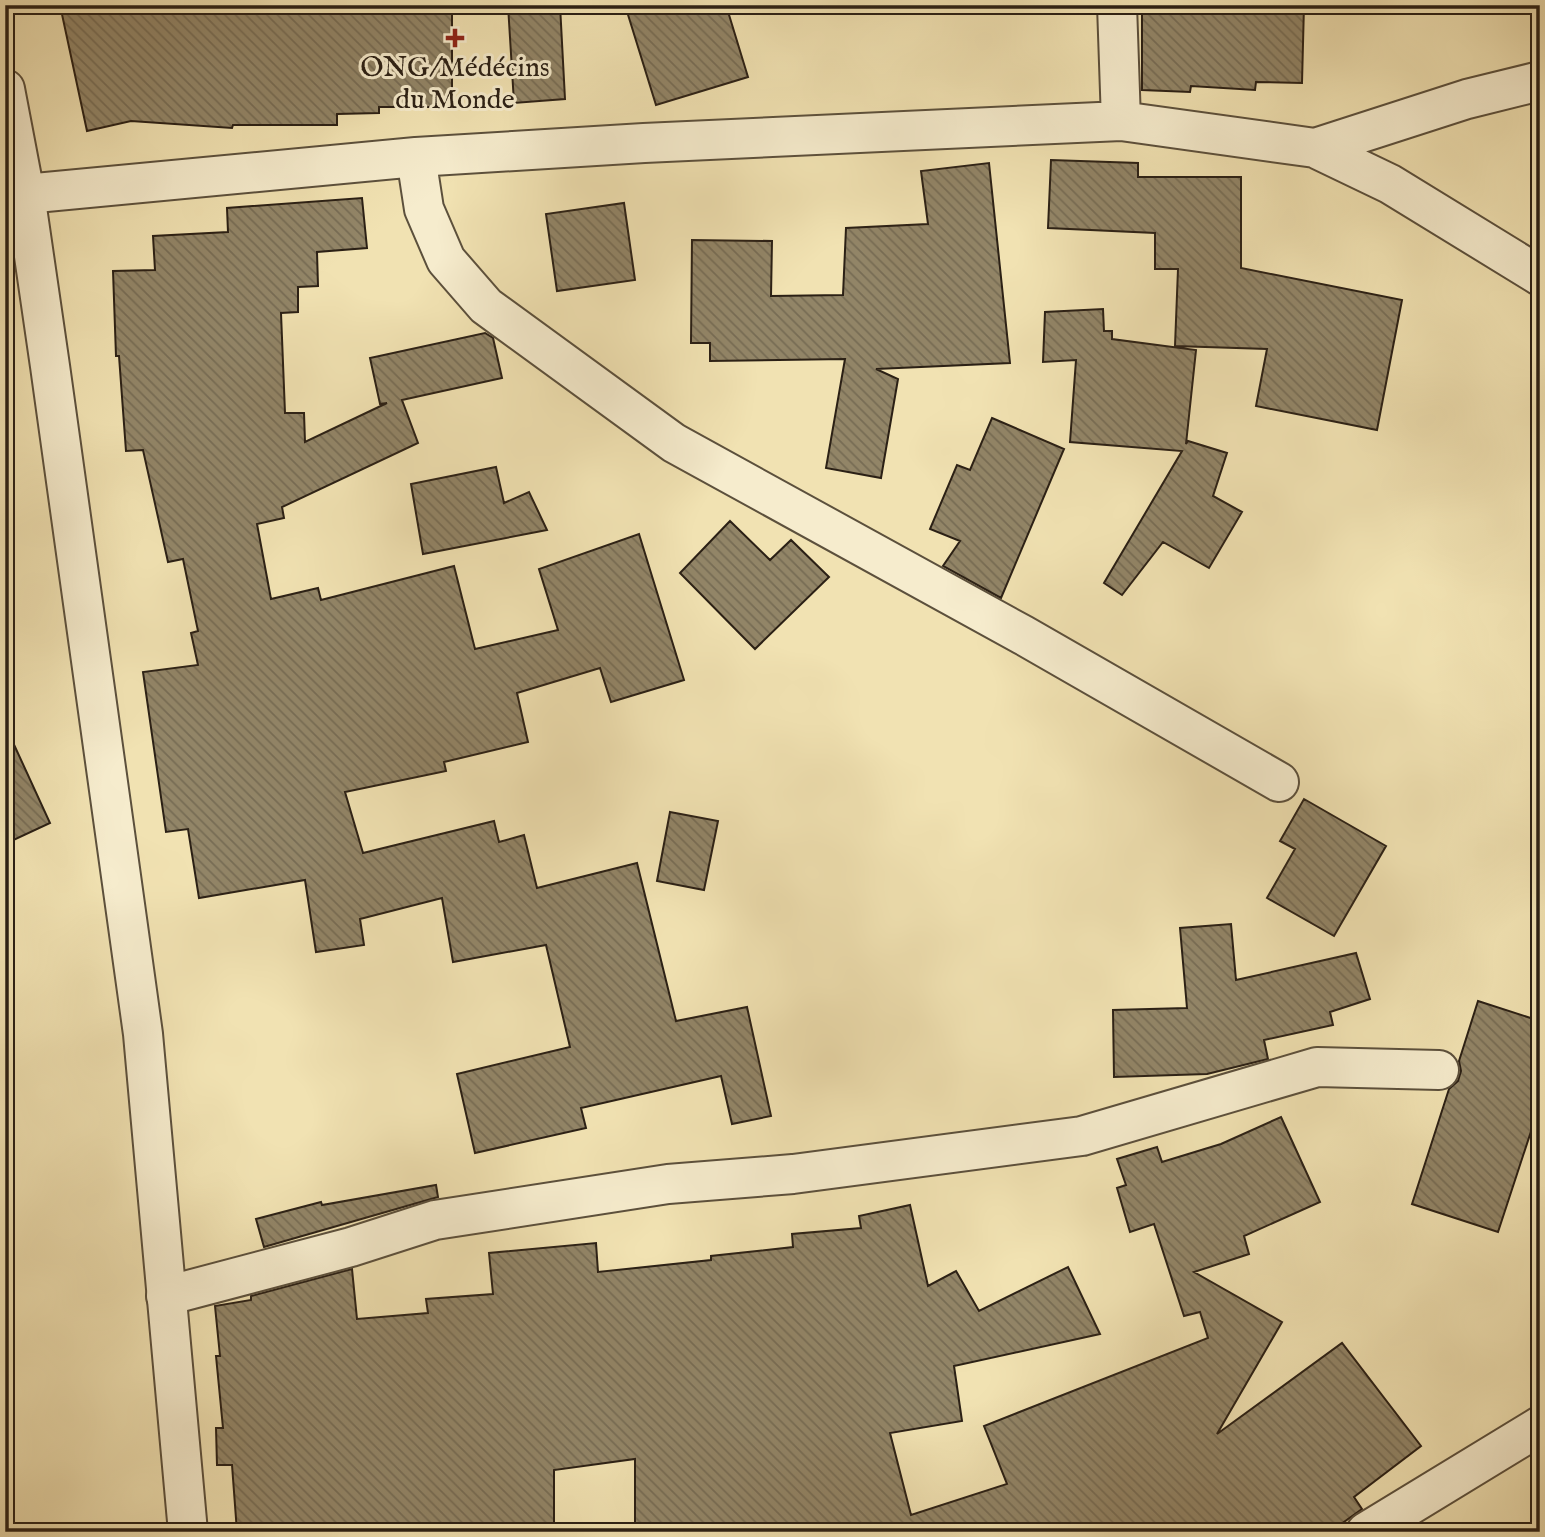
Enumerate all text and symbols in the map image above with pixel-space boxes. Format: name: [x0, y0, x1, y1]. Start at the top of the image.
marker: ONG/Médécins du Monde: [445, 28, 465, 48]
place label: ONG/Médécins du Monde: [360, 51, 550, 118]

